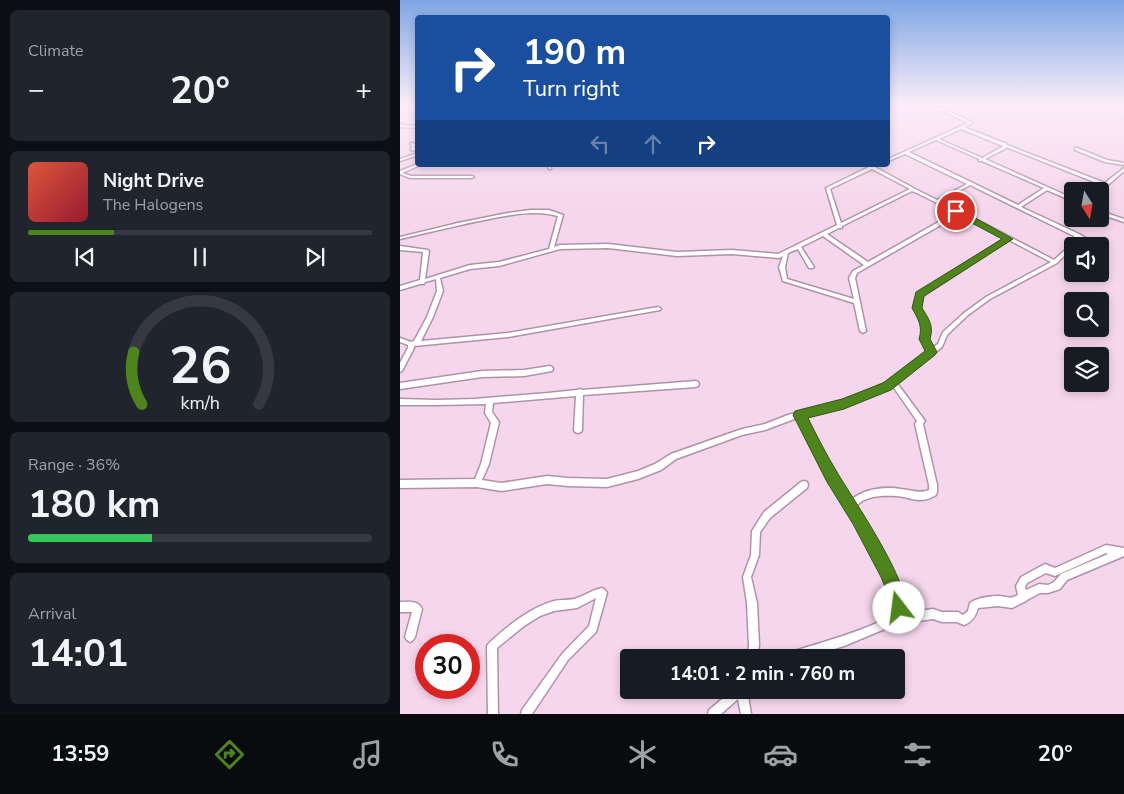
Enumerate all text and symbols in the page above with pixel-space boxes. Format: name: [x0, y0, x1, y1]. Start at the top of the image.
text: 190 m: [523, 29, 626, 76]
icon: right: [440, 35, 505, 100]
text: Climate: [28, 40, 83, 62]
text: 20°: [170, 65, 230, 116]
text: −: [28, 71, 45, 109]
text: +: [355, 71, 372, 109]
text: Turn right: [523, 74, 619, 104]
icon: left: [586, 130, 614, 158]
icon: ahead: [639, 130, 667, 158]
icon: right: [692, 130, 720, 158]
text: Night Drive: [103, 168, 204, 194]
north arrow: [1064, 182, 1109, 228]
map controls: [1064, 182, 1109, 392]
pin: [935, 190, 977, 232]
text: The Halogens: [103, 194, 203, 216]
icon: arrive: [942, 197, 970, 225]
button: sound: [1064, 237, 1109, 282]
icon: previous: [71, 243, 99, 271]
icon: pause: [186, 243, 214, 271]
icon: next: [301, 243, 329, 271]
button: search: [1064, 292, 1109, 337]
text: 26: [169, 330, 231, 401]
button: layers: [1064, 347, 1109, 392]
text: km/h: [180, 391, 220, 415]
text: Range · 36%: [28, 454, 120, 476]
text: 180 km: [28, 479, 160, 530]
position arrow: [872, 581, 924, 633]
text: Arrival: [28, 603, 76, 625]
text: 14:01: [28, 628, 129, 679]
speed limit sign: 30: [415, 634, 480, 699]
text: 14:01 · 2 min · 760 m: [670, 661, 855, 687]
icon: directions: [212, 737, 247, 772]
icon: music: [350, 737, 385, 772]
icon: phone: [487, 737, 522, 772]
icon: climate: [625, 737, 660, 772]
icon: car: [763, 737, 798, 772]
icon: filters: [900, 737, 935, 772]
text: 13:59: [51, 739, 110, 769]
text: 20°: [1038, 739, 1073, 769]

